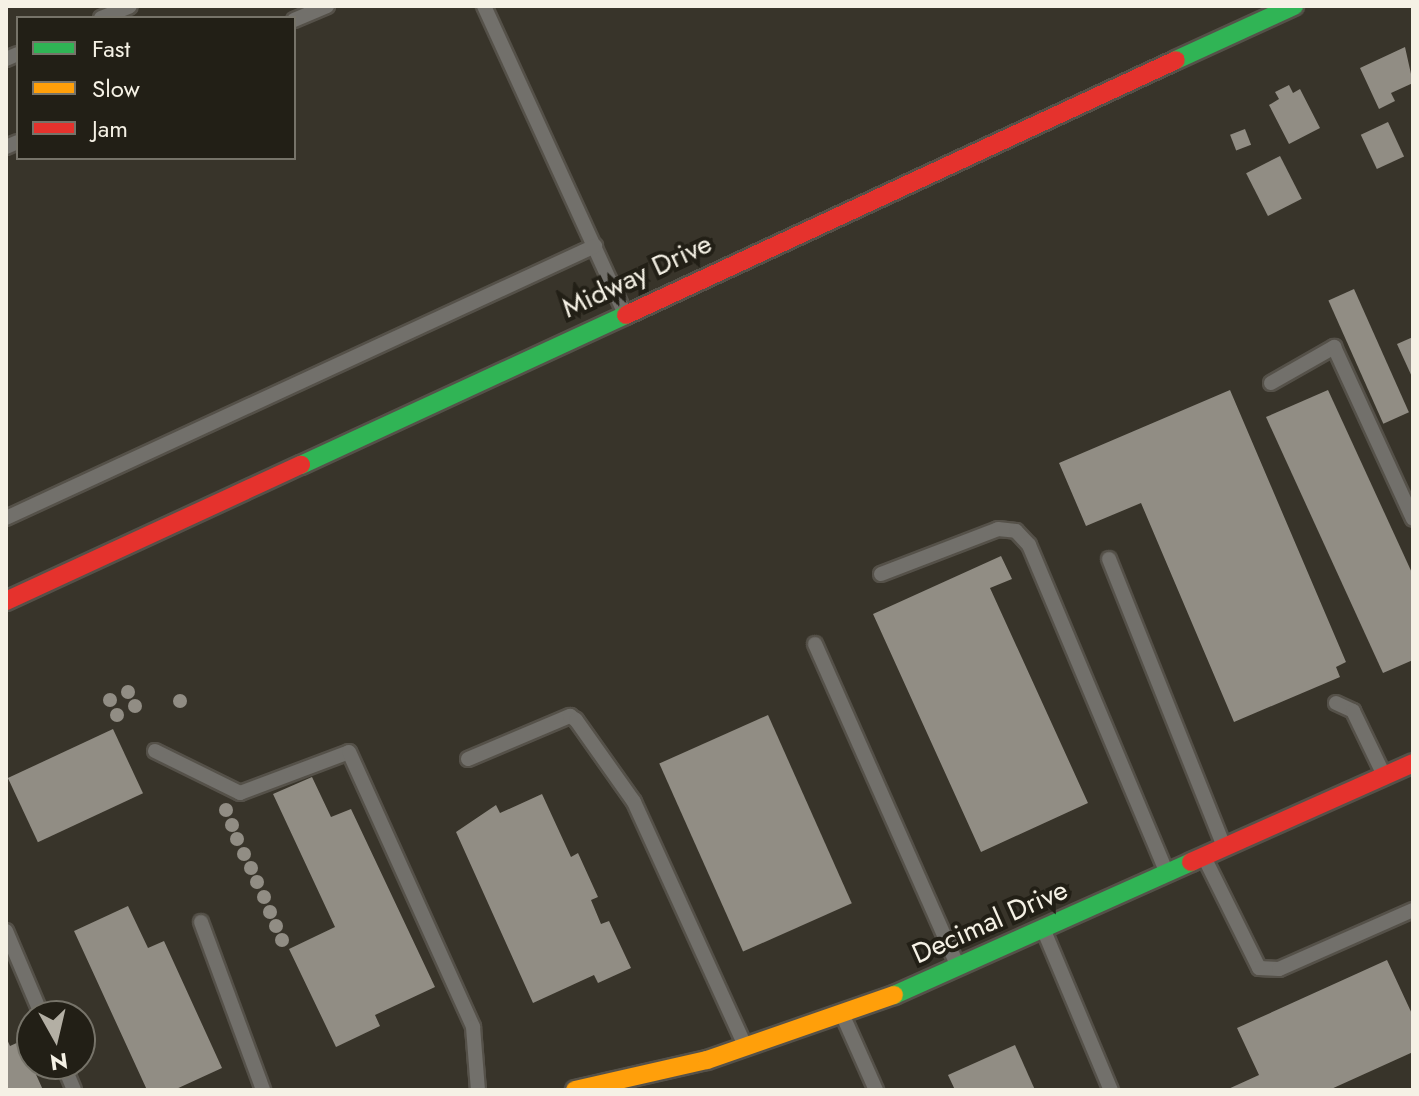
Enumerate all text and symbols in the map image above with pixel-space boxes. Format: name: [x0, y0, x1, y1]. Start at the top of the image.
legend: [16, 16, 296, 160]
text: Fast: [92, 31, 130, 66]
text: Slow: [92, 71, 140, 106]
text: Jam: [92, 111, 128, 146]
street label: Midway Drive: [557, 227, 717, 325]
street label: Decimal Drive: [907, 873, 1073, 971]
north arrow: [16, 1000, 96, 1080]
text: N: [48, 1045, 70, 1079]

